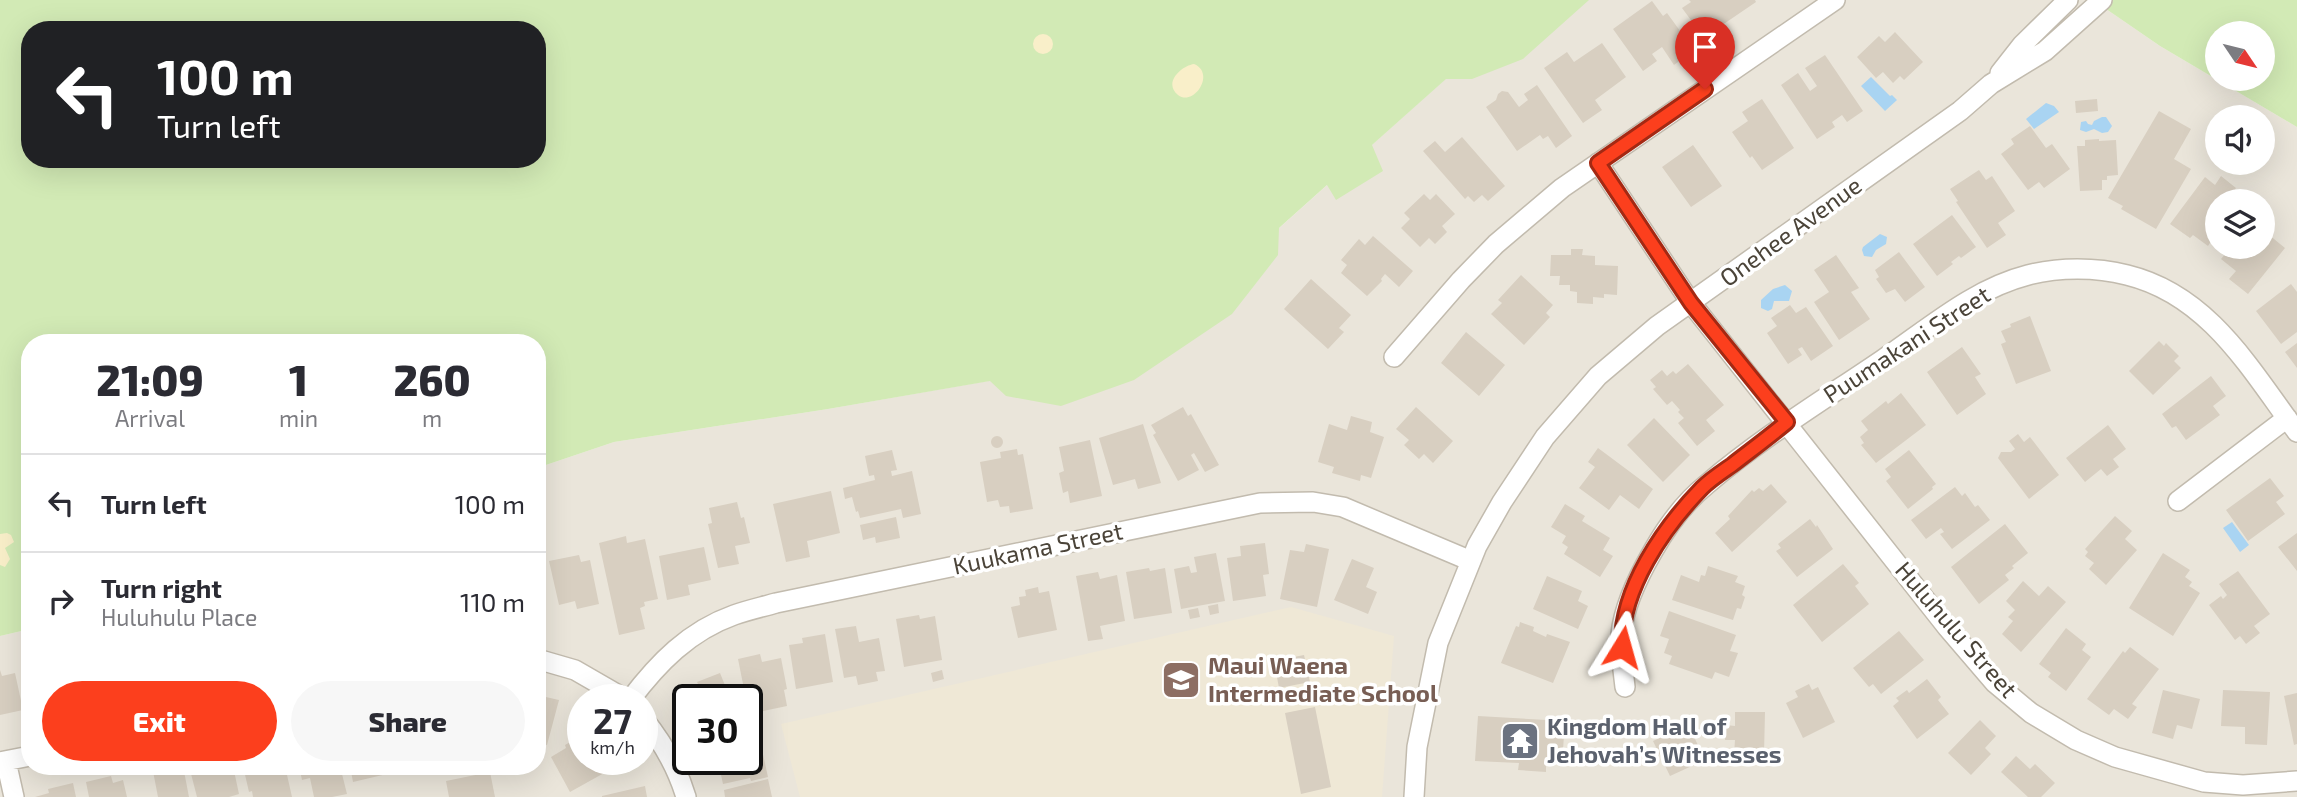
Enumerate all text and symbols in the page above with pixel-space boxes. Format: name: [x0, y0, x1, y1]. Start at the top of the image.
pin: [1675, 17, 1735, 89]
north arrow: [2205, 21, 2275, 91]
map controls: [2205, 21, 2275, 259]
icon: arrive: [1686, 28, 1724, 66]
text: 100 m: [157, 46, 294, 105]
icon: left: [42, 49, 133, 140]
button: sound: [2205, 105, 2275, 175]
text: Turn left: [157, 106, 281, 144]
street label: Onehee Avenue: [1714, 170, 1867, 292]
button: layers: [2205, 189, 2275, 259]
street label: Puumakani Street: [1817, 279, 1995, 408]
text: 21:09: [96, 354, 204, 404]
text: 1: [289, 354, 308, 404]
text: 260: [394, 354, 471, 404]
text: Arrival: [115, 404, 185, 432]
text: min: [279, 404, 318, 432]
text: m: [422, 404, 442, 432]
icon: left: [42, 484, 80, 522]
text: Turn left: [101, 488, 207, 519]
text: 100 m: [455, 488, 525, 519]
street label: Kuukama Street: [950, 515, 1125, 580]
street label: Huluhulu Street: [1890, 555, 2024, 703]
text: Turn right: [101, 572, 222, 603]
icon: right: [42, 582, 80, 620]
text: 110 m: [460, 586, 525, 617]
text: Huluhulu Place: [101, 603, 257, 631]
position arrow: [1585, 610, 1659, 684]
place label: Maui Waena Intermediate School: [1208, 650, 1438, 707]
school or university icon: Maui Waena Intermediate School: [1160, 659, 1202, 701]
button: Exit: [42, 681, 277, 761]
button: Share: [291, 681, 525, 761]
speed limit sign: 30: [672, 684, 763, 775]
text: 27: [593, 699, 632, 741]
place label: Kingdom Hall of Jehovah’s Witnesses: [1547, 711, 1781, 768]
temple icon: Kingdom Hall of Jehovah’s Witnesses: [1499, 720, 1541, 762]
text: km/h: [590, 736, 635, 758]

